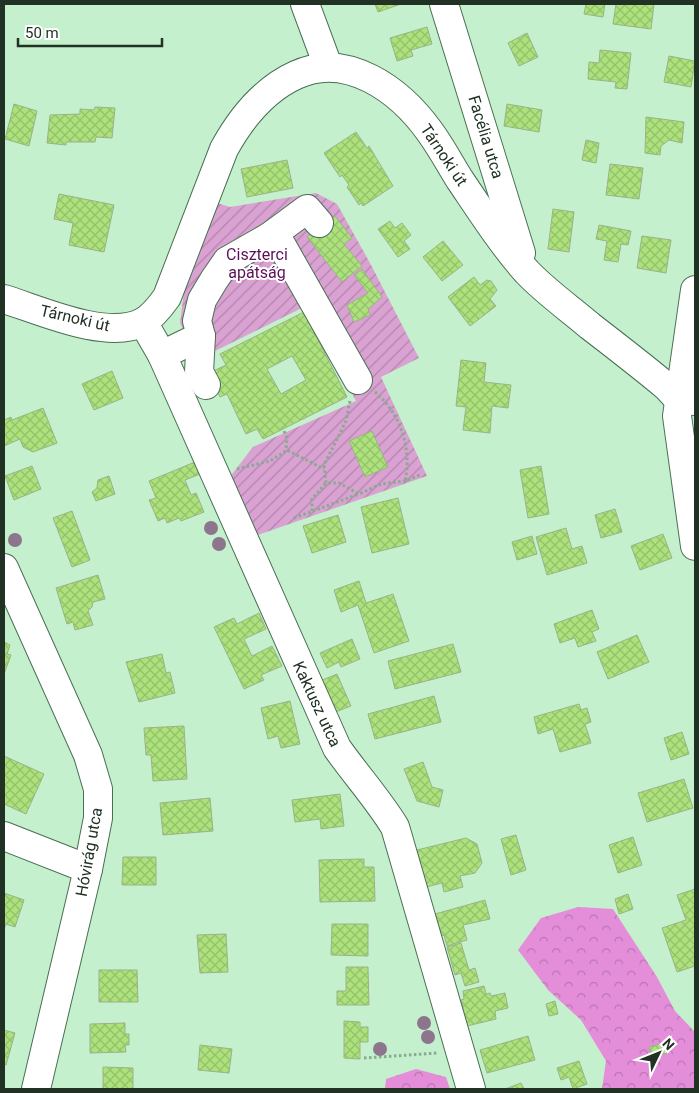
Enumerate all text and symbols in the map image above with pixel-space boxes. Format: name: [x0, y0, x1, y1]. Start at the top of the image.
scale bar: [18, 15, 161, 47]
text: 50 m: [25, 24, 59, 42]
street label: Facélia utca: [464, 93, 508, 181]
street label: Tárnoki út: [416, 120, 472, 190]
park label: Ciszterci apátság: [226, 245, 288, 282]
street label: Tárnoki út: [38, 301, 112, 335]
street label: Kaktusz utca: [289, 658, 345, 750]
street label: Hóvirág utca: [72, 806, 106, 898]
north arrow: [634, 1028, 684, 1078]
text: N: [659, 1035, 678, 1053]

